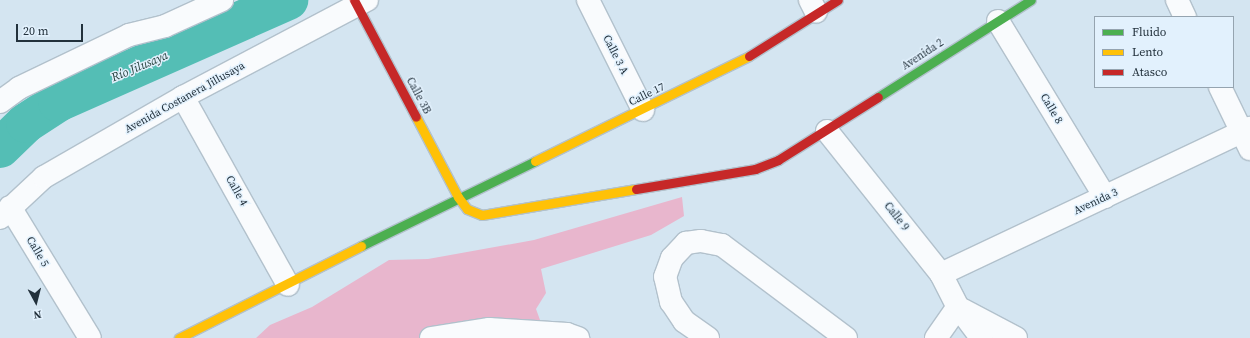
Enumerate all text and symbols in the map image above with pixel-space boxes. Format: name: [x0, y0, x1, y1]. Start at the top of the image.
scale bar: [18, 16, 85, 42]
legend: [1094, 16, 1234, 88]
text: 20 m: [23, 23, 49, 39]
text: Fluido: [1132, 24, 1166, 40]
street label: Calle 3 A: [599, 33, 631, 77]
street label: Avenida 2: [900, 37, 946, 73]
text: Lento: [1132, 44, 1163, 60]
water label: Río Jilusaya: [110, 49, 170, 85]
street label: Avenida Costanera Jillusaya: [123, 59, 247, 137]
text: Atasco: [1132, 64, 1167, 80]
street label: Calle 3B: [403, 75, 433, 117]
street label: Calle 17: [627, 81, 667, 109]
street label: Calle 8: [1037, 92, 1065, 126]
street label: Calle 4: [222, 173, 250, 209]
street label: Avenida 3: [1072, 186, 1120, 218]
street label: Calle 9: [881, 200, 911, 234]
street label: Calle 5: [23, 235, 51, 269]
north arrow: [16, 282, 56, 322]
text: N: [33, 306, 42, 322]

